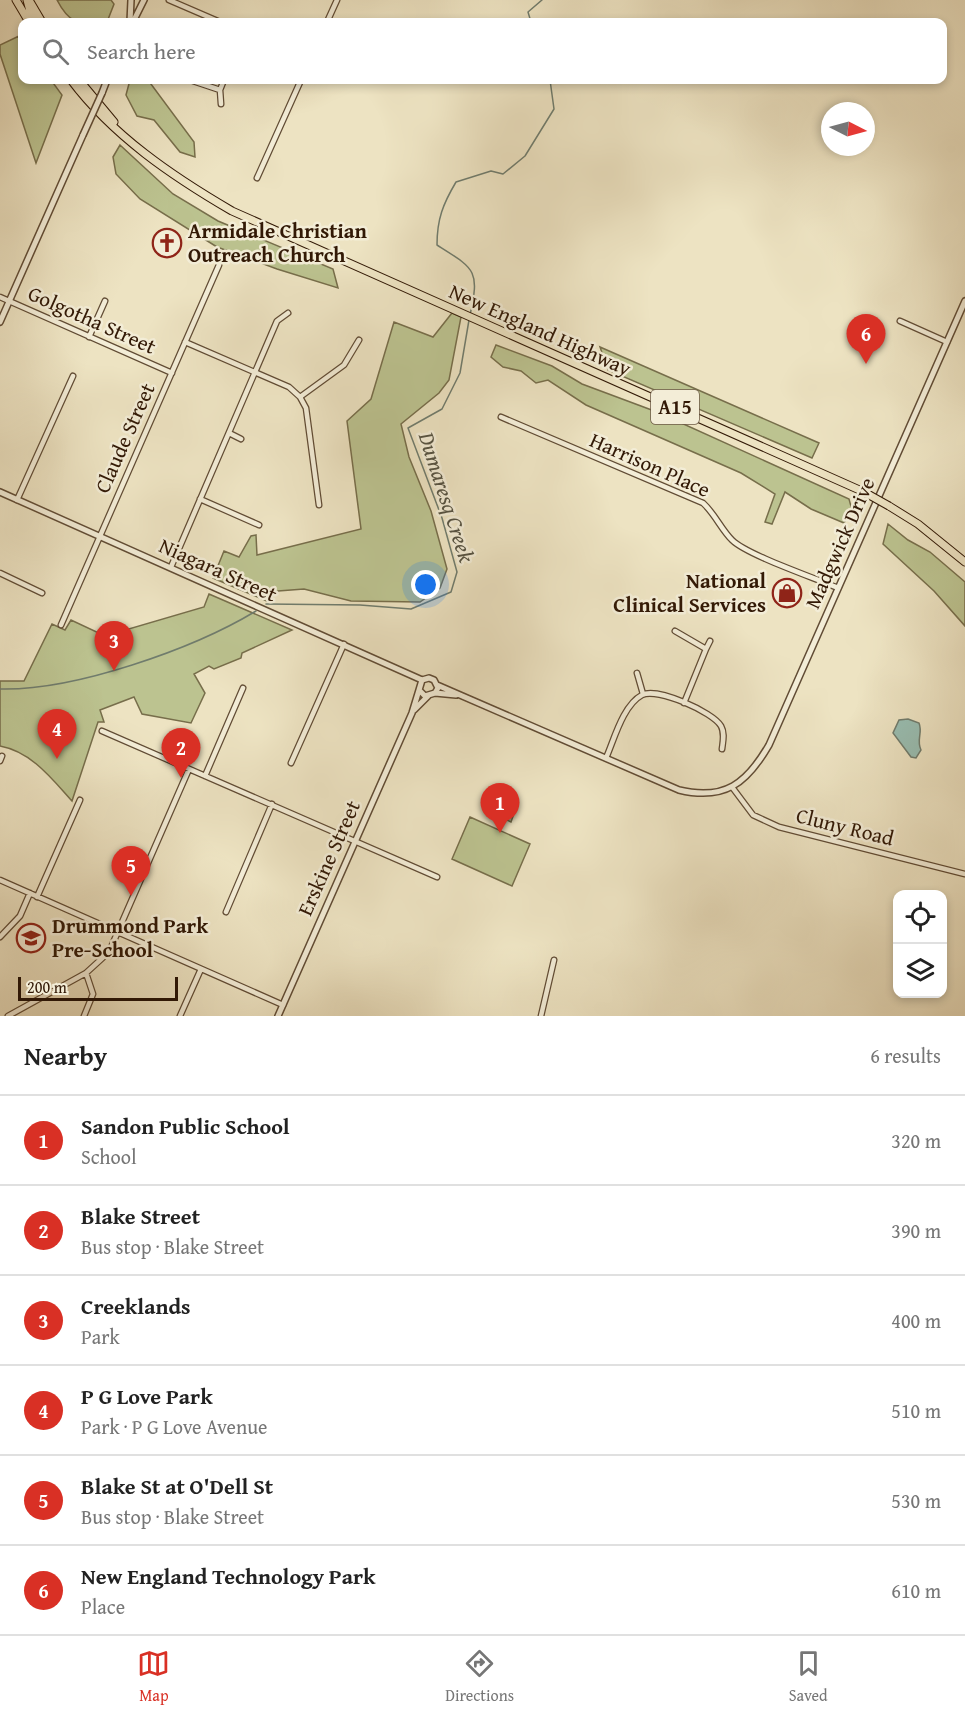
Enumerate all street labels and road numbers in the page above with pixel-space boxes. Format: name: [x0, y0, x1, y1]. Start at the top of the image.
street label: New England Highway: [444, 275, 637, 384]
street label: Golgotha Street: [23, 278, 162, 362]
street label: Claude Street: [87, 377, 163, 498]
road number: A15: [651, 390, 699, 424]
street label: Harrison Place: [585, 424, 715, 505]
street label: Madgwick Drive: [797, 472, 882, 614]
street label: Niagara Street: [154, 530, 283, 610]
street label: Erskine Street: [289, 795, 368, 921]
street label: Cluny Road: [793, 799, 898, 854]

